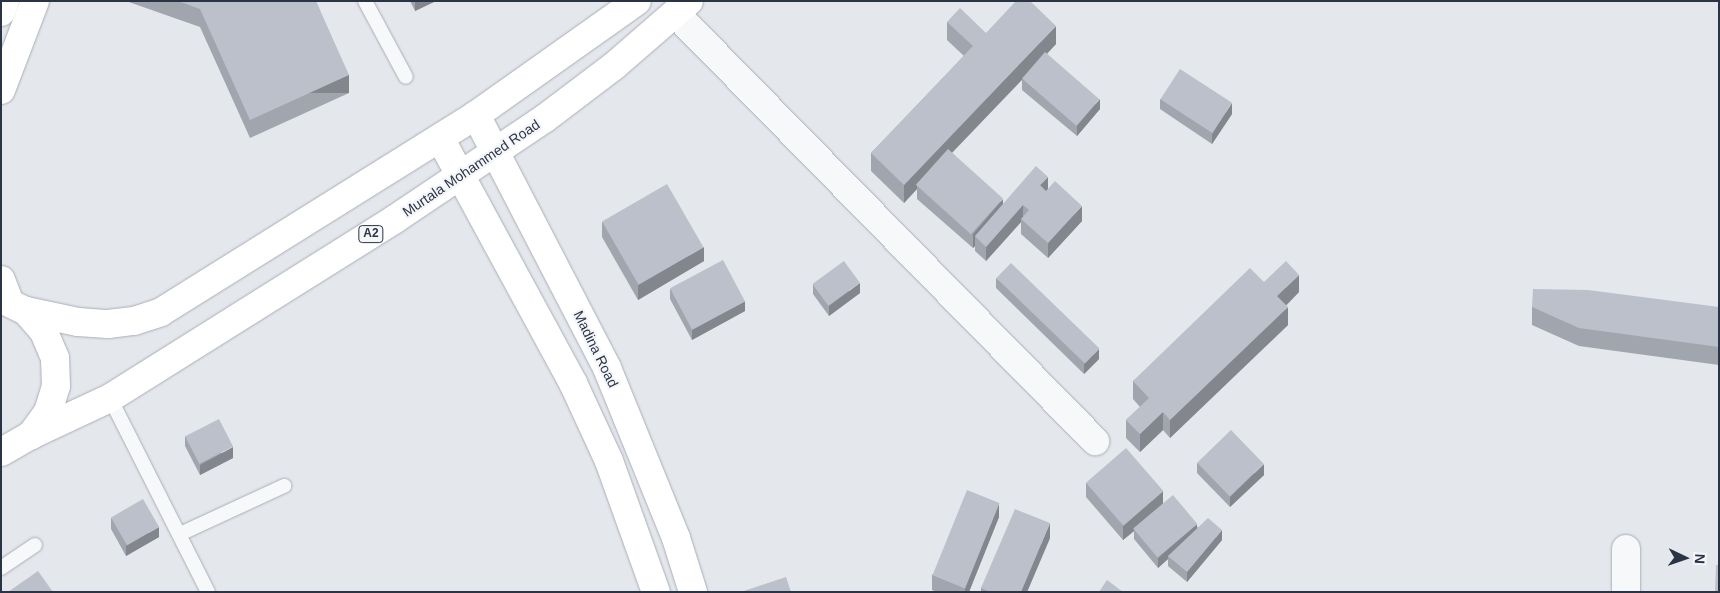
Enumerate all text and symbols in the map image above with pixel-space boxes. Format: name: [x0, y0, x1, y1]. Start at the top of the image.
street label: Murtala Mohammed Road: [399, 116, 543, 220]
road number: A2: [357, 224, 385, 243]
street label: Madina Road: [570, 308, 622, 390]
north arrow: [1660, 533, 1710, 583]
text: N: [1692, 553, 1708, 564]

